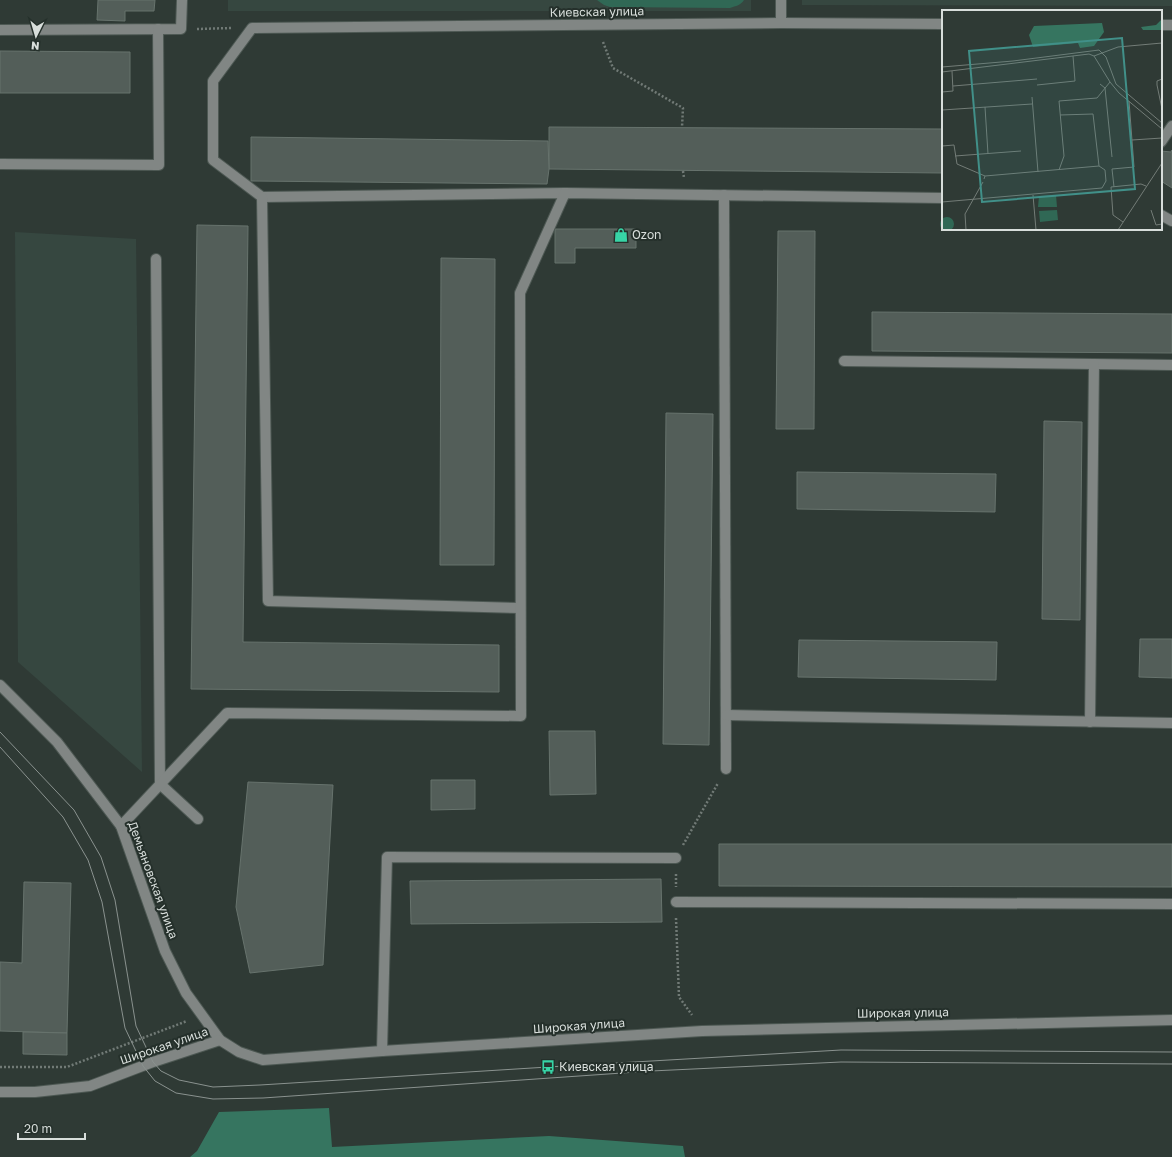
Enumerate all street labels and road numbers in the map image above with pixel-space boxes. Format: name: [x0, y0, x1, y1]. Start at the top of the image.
street label: Киевская улица: [550, 3, 644, 20]
street label: Демьяновская улица: [125, 819, 182, 941]
street label: Широкая улица: [857, 1004, 949, 1021]
street label: Широкая улица: [532, 1015, 625, 1036]
street label: Широкая улица: [118, 1023, 210, 1068]

